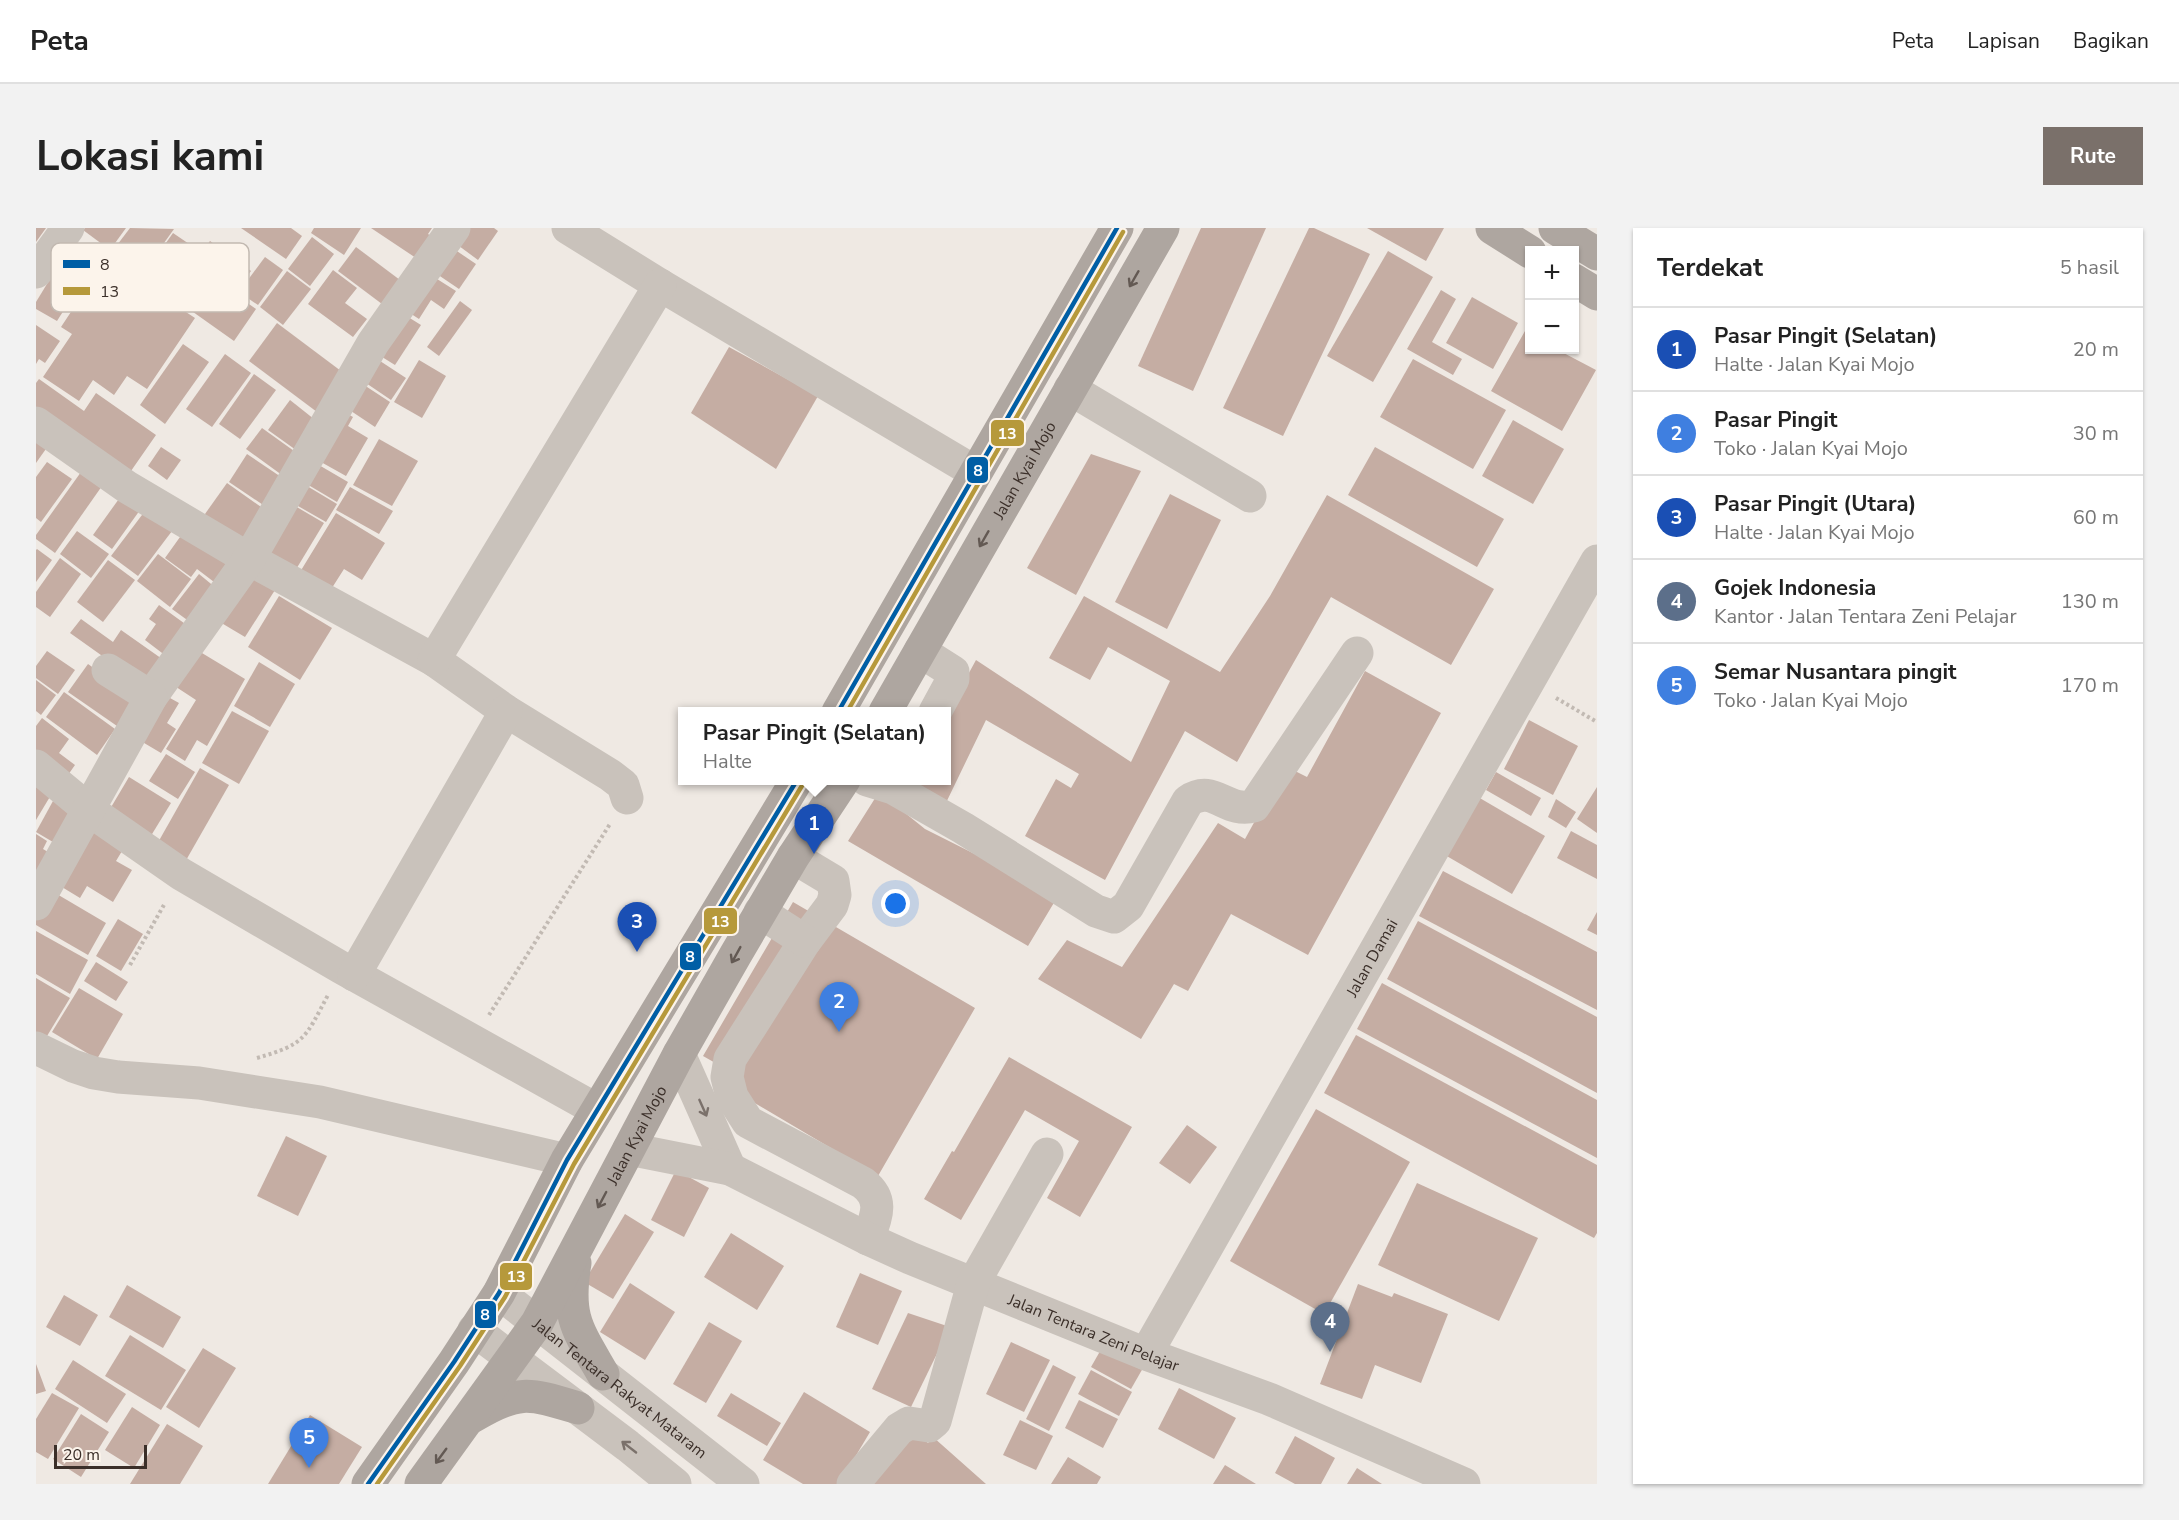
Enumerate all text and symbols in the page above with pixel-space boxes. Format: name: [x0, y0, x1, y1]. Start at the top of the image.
text: Peta: [30, 22, 89, 60]
text: Peta: [1892, 27, 1934, 55]
text: Lapisan: [1967, 27, 2040, 55]
text: Bagikan: [2073, 27, 2149, 55]
button: Rute: [2043, 127, 2143, 185]
text: Lokasi kami: [36, 128, 264, 185]
legend: [51, 243, 249, 312]
map controls: [1525, 246, 1579, 354]
button: +: [1525, 246, 1579, 300]
text: Terdekat: [1657, 250, 1763, 285]
text: 8: [100, 254, 110, 276]
text: 5 hasil: [2060, 254, 2119, 281]
one-way arrow: [1127, 270, 1139, 287]
text: 13: [100, 281, 119, 303]
button: −: [1525, 300, 1579, 354]
text: Pasar Pingit (Selatan): [1714, 321, 1937, 351]
text: 1: [1671, 336, 1683, 363]
text: 20 m: [2073, 336, 2119, 363]
text: Halte · Jalan Kyai Mojo: [1714, 351, 1915, 378]
text: Pasar Pingit: [1714, 405, 1837, 435]
street label: Jalan Kyai Mojo: [988, 418, 1062, 524]
line badge: 13: [990, 419, 1025, 447]
text: 2: [1671, 420, 1683, 447]
text: 30 m: [2073, 420, 2119, 447]
text: 13: [997, 423, 1017, 445]
text: Toko · Jalan Kyai Mojo: [1714, 435, 1908, 462]
line badge: 8: [966, 456, 989, 484]
text: 8: [973, 460, 983, 482]
text: Pasar Pingit (Utara): [1714, 489, 1916, 519]
text: 3: [1671, 504, 1683, 531]
text: 60 m: [2073, 504, 2119, 531]
text: Halte · Jalan Kyai Mojo: [1714, 519, 1915, 546]
one-way arrow: [978, 530, 990, 547]
text: Gojek Indonesia: [1714, 573, 1876, 603]
text: 4: [1671, 588, 1683, 615]
text: 130 m: [2061, 588, 2119, 615]
text: Kantor · Jalan Tentara Zeni Pelajar: [1714, 603, 2017, 630]
text: Semar Nusantara pingit: [1714, 657, 1957, 687]
text: 5: [1671, 672, 1683, 699]
text: 170 m: [2061, 672, 2119, 699]
text: Toko · Jalan Kyai Mojo: [1714, 687, 1908, 714]
popup: [678, 707, 951, 785]
text: Pasar Pingit (Selatan): [703, 718, 926, 748]
text: Halte: [703, 748, 752, 775]
pin: 1: [794, 804, 834, 854]
your location: [881, 889, 910, 918]
pin: 3: [618, 902, 656, 952]
line badge: 13: [703, 907, 738, 935]
text: 13: [710, 911, 730, 933]
street label: Jalan Damai: [1341, 915, 1403, 1002]
line badge: 8: [679, 942, 702, 971]
text: 8: [685, 946, 695, 968]
one-way arrow: [729, 946, 741, 963]
pin: 2: [820, 982, 858, 1032]
street label: Jalan Kyai Mojo: [601, 1082, 672, 1190]
one-way arrow: [698, 1098, 709, 1116]
one-way arrow: [596, 1191, 608, 1208]
line badge: 13: [499, 1262, 533, 1291]
text: 13: [506, 1266, 526, 1288]
street label: Jalan Tentara Zeni Pelajar: [1004, 1289, 1182, 1377]
line badge: 8: [474, 1300, 497, 1329]
pin: 4: [1310, 1302, 1350, 1352]
text: 8: [480, 1304, 490, 1326]
street label: Jalan Tentara Rakyat Mataram: [527, 1313, 711, 1464]
pin: 5: [290, 1418, 328, 1468]
one-way arrow: [621, 1441, 637, 1454]
scale bar: [54, 1442, 147, 1470]
text: 20 m: [63, 1444, 100, 1466]
one-way arrow: [434, 1448, 447, 1464]

